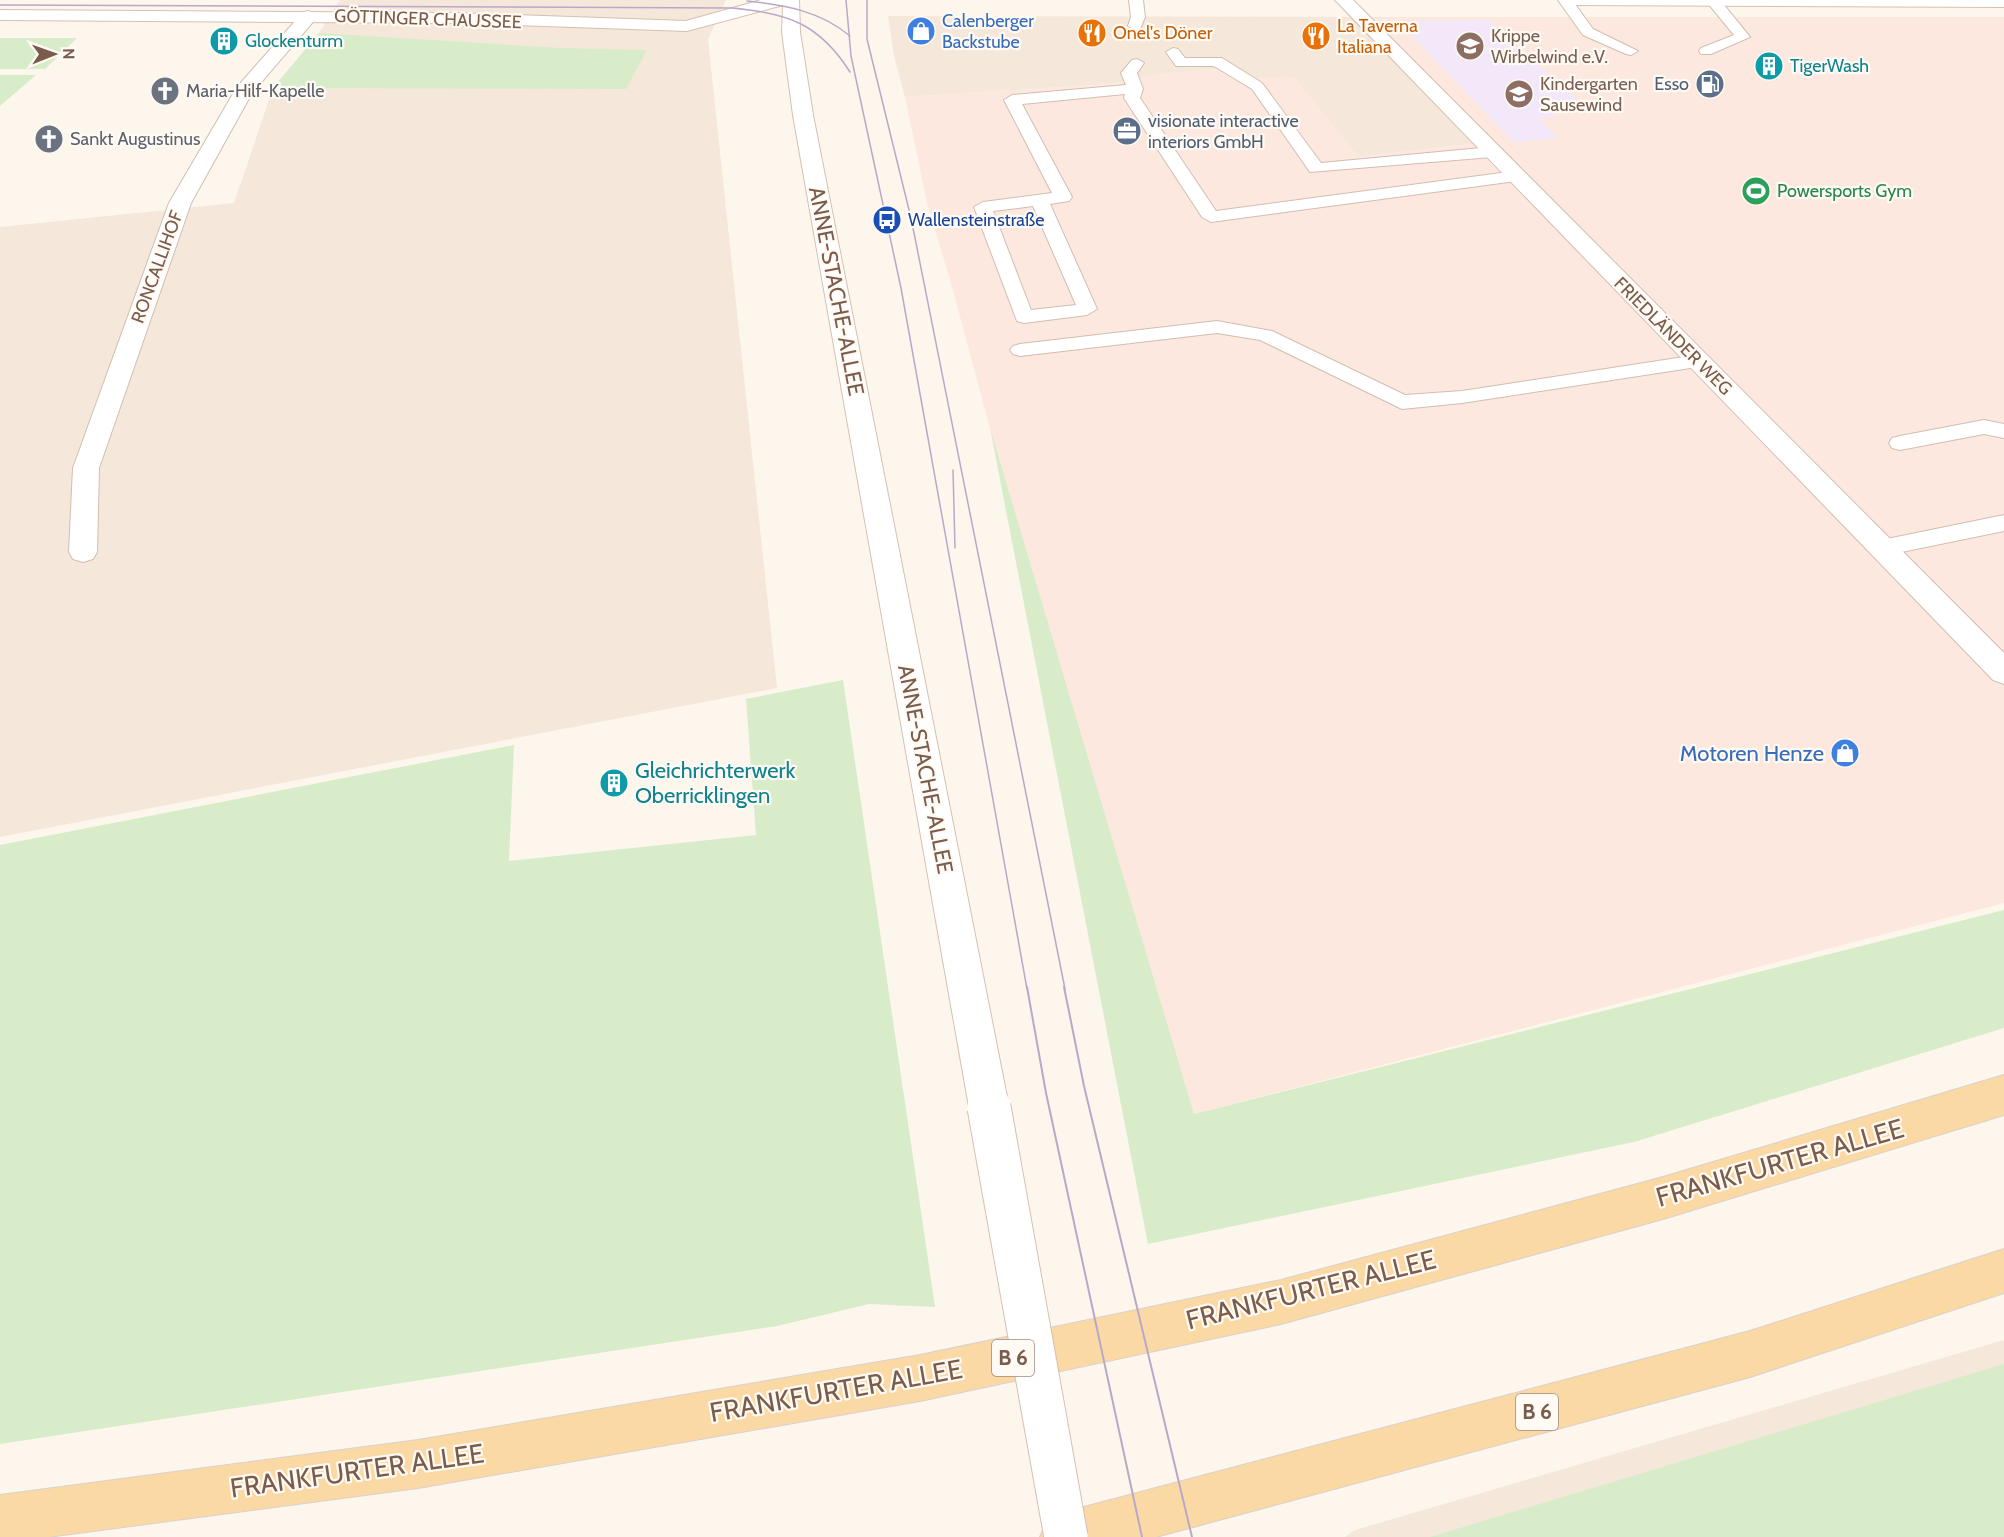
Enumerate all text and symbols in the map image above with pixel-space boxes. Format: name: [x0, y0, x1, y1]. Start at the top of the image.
street label: GÖTTINGER CHAUSSEE: [334, 5, 522, 33]
place label: Calenberger Backstube: [942, 10, 1034, 53]
shop icon: Calenberger Backstube: [905, 15, 937, 47]
place label: La Taverna Italiana: [1337, 15, 1418, 58]
restaurant icon: Onel's Döner: [1076, 17, 1108, 49]
restaurant icon: La Taverna Italiana: [1300, 20, 1332, 52]
place label: Onel's Döner: [1113, 22, 1213, 44]
north arrow: [24, 24, 84, 84]
building icon: Glockenturm: [208, 25, 240, 57]
place label: Krippe Wirbelwind e.V.: [1491, 25, 1608, 68]
place label: Glockenturm: [245, 30, 343, 52]
school or university icon: Krippe Wirbelwind e.V.: [1454, 30, 1486, 62]
text: N: [59, 48, 78, 60]
building icon: TigerWash: [1753, 50, 1785, 82]
place label: TigerWash: [1790, 55, 1869, 77]
fuel station icon: Esso: [1694, 68, 1726, 100]
place label: Kindergarten Sausewind: [1540, 73, 1638, 116]
place label: Esso: [1654, 73, 1689, 95]
church icon: Maria-Hilf-Kapelle: [149, 75, 181, 107]
school or university icon: Kindergarten Sausewind: [1503, 78, 1535, 110]
place label: Maria-Hilf-Kapelle: [186, 80, 324, 102]
place label: visionate interactive interiors GmbH: [1148, 110, 1299, 153]
office icon: visionate interactive interiors GmbH: [1111, 115, 1143, 147]
church icon: Sankt Augustinus: [33, 123, 65, 155]
place label: Sankt Augustinus: [70, 128, 200, 150]
sports icon: Powersports Gym: [1740, 175, 1772, 207]
place label: Powersports Gym: [1777, 180, 1912, 202]
street label: ANNE-STACHE-ALLEE: [803, 184, 870, 398]
bus stop icon: Wallensteinstraße: [871, 204, 903, 236]
street label: RONCALLIHOF: [126, 207, 188, 326]
place label: Wallensteinstraße: [908, 209, 1044, 231]
street label: FRIEDLÄNDER WEG: [1610, 273, 1736, 399]
street label: ANNE-STACHE-ALLEE: [892, 662, 959, 876]
shop icon: Motoren Henze: [1829, 737, 1861, 769]
place label: Motoren Henze: [1680, 740, 1824, 767]
place label: Gleichrichterwerk Oberricklingen: [635, 757, 796, 809]
building icon: Gleichrichterwerk Oberricklingen: [598, 767, 630, 799]
street label: FRANKFURTER ALLEE: [1652, 1111, 1908, 1214]
street label: FRANKFURTER ALLEE: [1183, 1243, 1439, 1337]
road number: B 6: [992, 1340, 1034, 1376]
street label: FRANKFURTER ALLEE: [707, 1352, 965, 1429]
road number: B 6: [1516, 1394, 1558, 1430]
street label: FRANKFURTER ALLEE: [228, 1436, 486, 1505]

